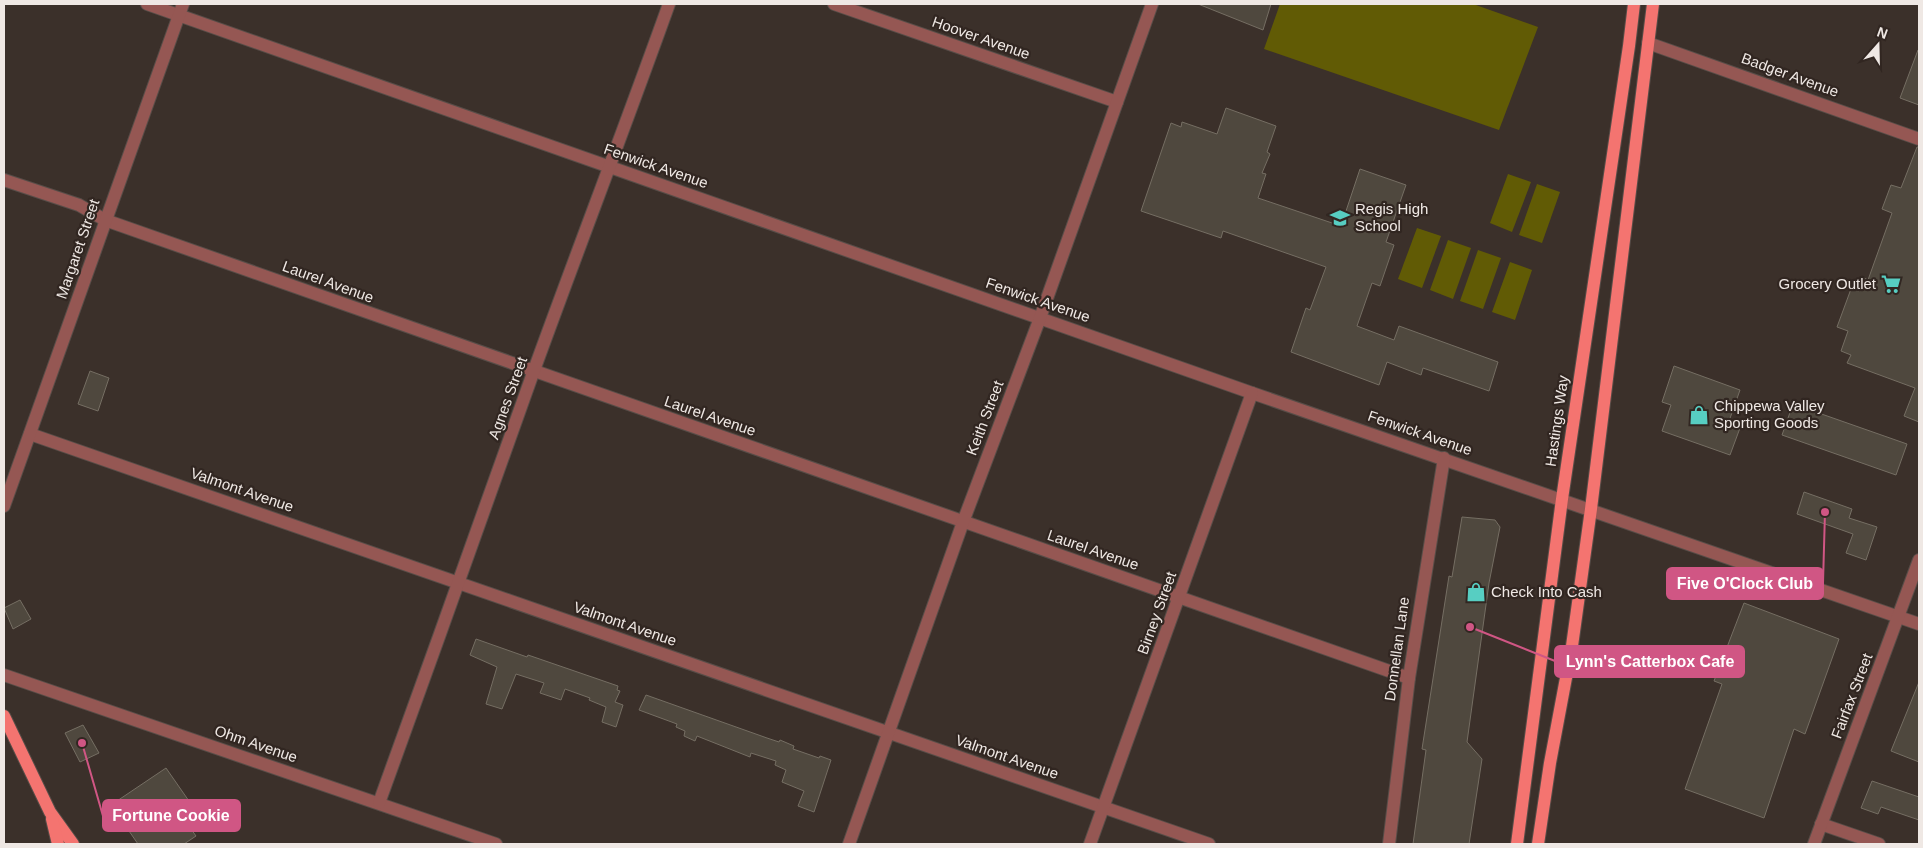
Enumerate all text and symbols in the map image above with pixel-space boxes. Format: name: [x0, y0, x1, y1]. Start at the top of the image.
street label: Hoover Avenue: [930, 13, 1032, 62]
north arrow: [1853, 20, 1903, 70]
text: N: [1875, 24, 1890, 42]
street label: Badger Avenue: [1739, 49, 1841, 100]
street label: Fenwick Avenue: [602, 140, 710, 191]
street label: Margaret Street: [53, 196, 103, 301]
place label: Regis High School: [1355, 200, 1428, 234]
school or university icon: Regis High School: [1329, 207, 1351, 229]
street label: Laurel Avenue: [280, 257, 376, 306]
supermarket icon: Grocery Outlet: [1880, 273, 1902, 295]
street label: Fenwick Avenue: [984, 274, 1092, 325]
place label: Grocery Outlet: [1778, 275, 1877, 292]
street label: Agnes Street: [485, 353, 531, 441]
street label: Hastings Way: [1542, 374, 1571, 468]
street label: Keith Street: [963, 377, 1007, 457]
street label: Laurel Avenue: [662, 392, 758, 439]
place label: Chippewa Valley Sporting Goods: [1714, 397, 1825, 431]
shop icon: Chippewa Valley Sporting Goods: [1688, 404, 1710, 426]
street label: Fenwick Avenue: [1366, 407, 1474, 458]
street label: Valmont Avenue: [188, 464, 296, 515]
street label: Laurel Avenue: [1045, 526, 1141, 573]
street label: Birney Street: [1134, 568, 1180, 656]
callout: Five O'Clock Club: [1667, 568, 1823, 599]
text: Five O'Clock Club: [1677, 575, 1813, 592]
shop icon: Check Into Cash: [1465, 581, 1487, 603]
place label: Check Into Cash: [1491, 583, 1602, 600]
street label: Donnellan Lane: [1381, 596, 1412, 702]
street label: Valmont Avenue: [571, 598, 679, 649]
callout: Lynn's Catterbox Cafe: [1555, 646, 1744, 677]
street label: Fairfax Street: [1827, 650, 1876, 741]
text: Lynn's Catterbox Cafe: [1566, 653, 1734, 670]
street label: Ohm Avenue: [213, 721, 300, 766]
street label: Valmont Avenue: [953, 731, 1061, 782]
callout: Fortune Cookie: [103, 800, 240, 831]
text: Fortune Cookie: [112, 807, 230, 824]

